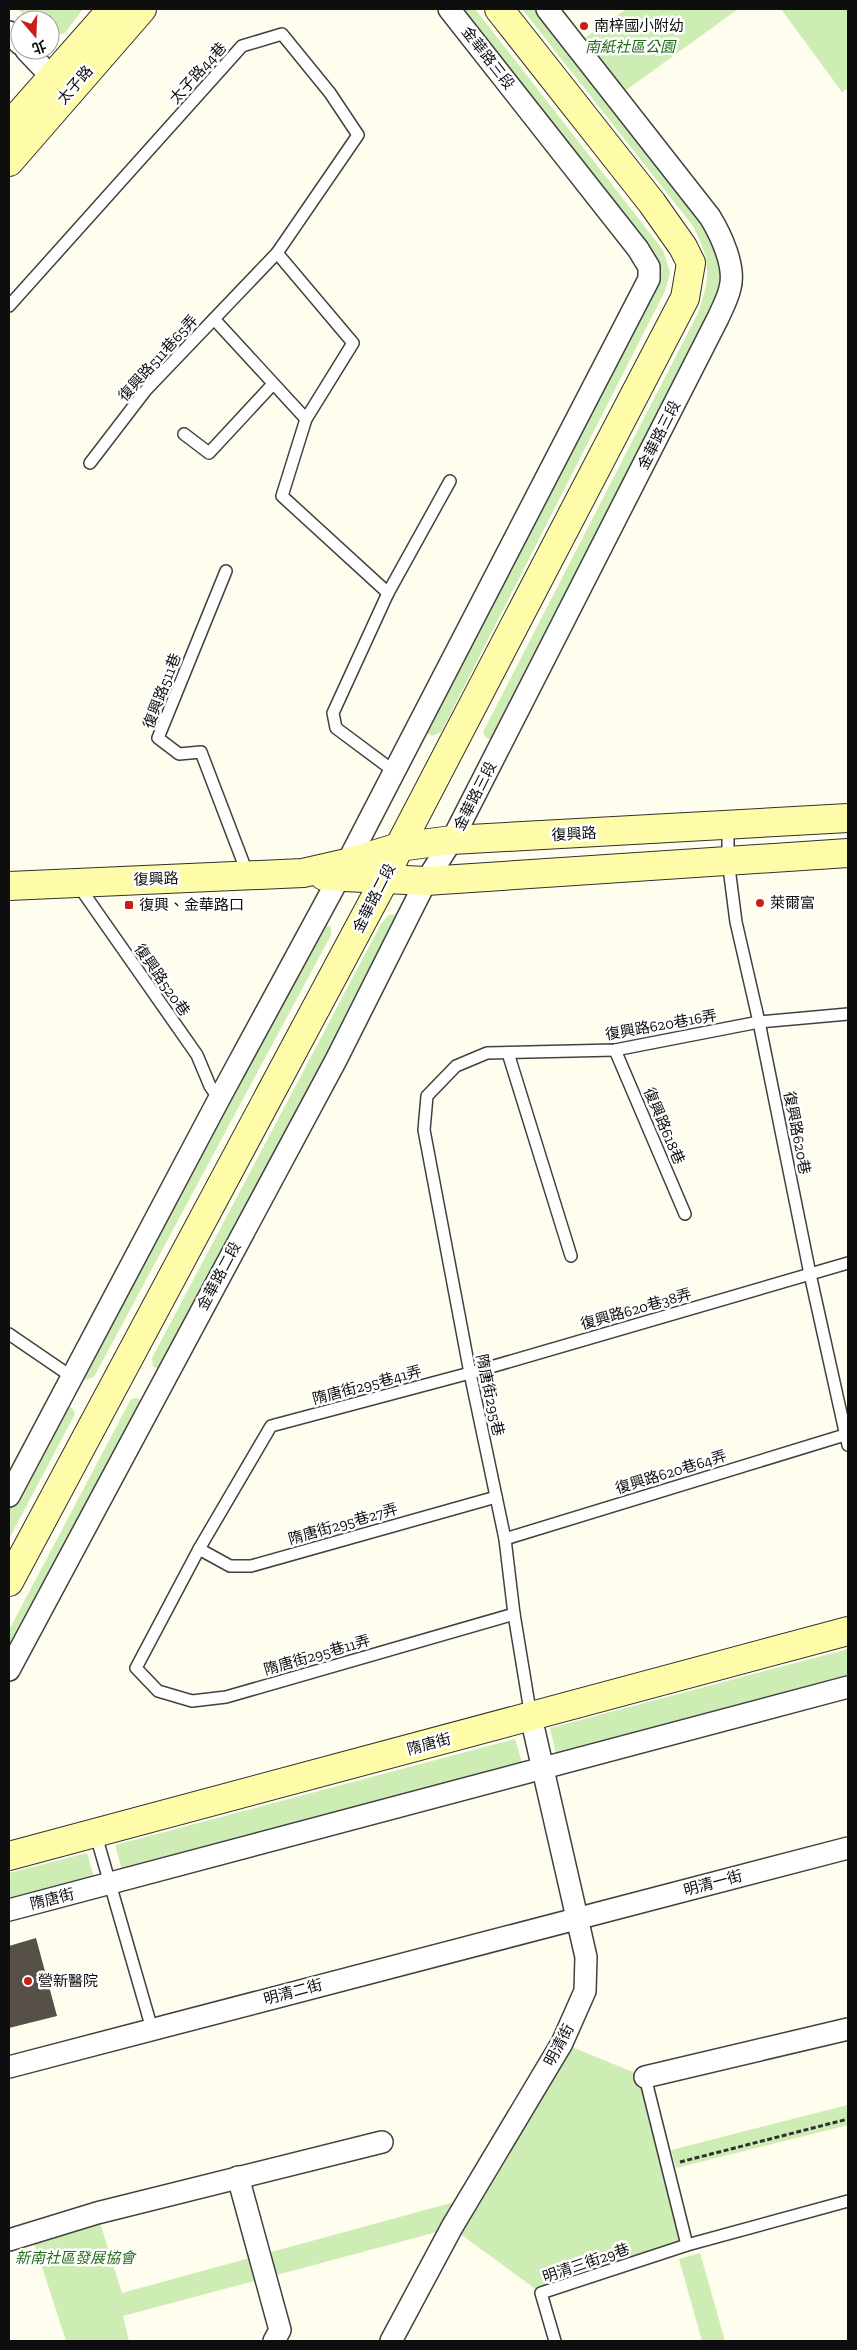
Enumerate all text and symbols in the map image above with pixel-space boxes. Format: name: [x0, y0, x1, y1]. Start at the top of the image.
north arrow: [10, 10, 60, 60]
place label: 南梓國小附幼: [594, 17, 684, 35]
marker: 南梓國小附幼: [578, 20, 590, 32]
street label: 金華路三段: [458, 23, 518, 93]
text: 北: [30, 37, 48, 57]
park label: 南紙社區公園: [585, 38, 677, 56]
street label: 太子路44巷: [166, 39, 230, 107]
street label: 太子路: [53, 62, 97, 108]
street label: 復興路511巷65弄: [115, 311, 201, 405]
street label: 金華路三段: [634, 397, 684, 473]
street label: 復興路511巷: [139, 651, 185, 731]
street label: 金華路三段: [450, 758, 500, 834]
street label: 復興路: [551, 824, 597, 844]
street label: 金華路二段: [349, 860, 399, 936]
street label: 復興路: [133, 869, 179, 889]
place label: 萊爾富: [770, 894, 815, 912]
place label: 復興、金華路口: [139, 896, 244, 914]
marker: 萊爾富: [754, 897, 766, 909]
marker: 復興、金華路口: [123, 899, 135, 911]
street label: 復興路520巷: [131, 940, 193, 1020]
street label: 復興路620巷16弄: [604, 1006, 718, 1044]
street label: 復興路618巷: [640, 1085, 688, 1167]
street label: 復興路620巷: [780, 1090, 814, 1176]
street label: 金華路二段: [193, 1239, 245, 1313]
street label: 復興路620巷38弄: [578, 1285, 694, 1333]
street label: 隋唐街295巷: [473, 1352, 507, 1438]
street label: 隋唐街295巷41弄: [310, 1362, 424, 1408]
street label: 復興路620巷64弄: [613, 1447, 729, 1497]
street label: 隋唐街295巷27弄: [286, 1500, 400, 1548]
street label: 隋唐街295巷11弄: [262, 1631, 372, 1679]
street label: 隋唐街: [405, 1729, 453, 1759]
street label: 明清一街: [682, 1867, 744, 1899]
street label: 隋唐街: [28, 1885, 76, 1913]
place label: 營新醫院: [38, 1972, 98, 1990]
marker: 營新醫院: [22, 1975, 34, 1987]
street label: 明清二街: [262, 1976, 324, 2008]
street label: 明清街: [540, 2021, 578, 2069]
street label: 明清三街29巷: [540, 2240, 632, 2286]
park label: 新南社區發展協會: [15, 2249, 137, 2267]

